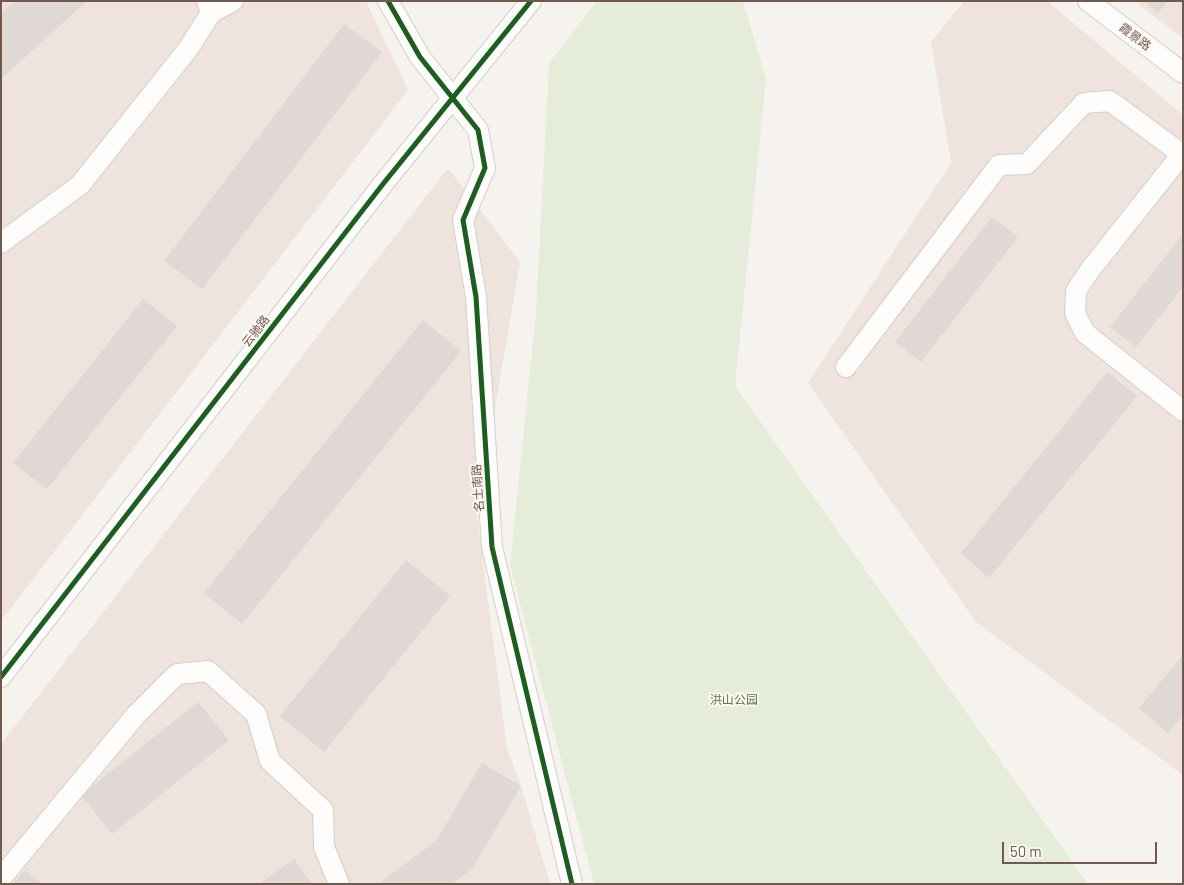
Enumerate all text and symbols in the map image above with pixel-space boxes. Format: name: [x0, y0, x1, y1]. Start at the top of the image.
street label: 霞景路: [1116, 20, 1154, 54]
street label: 云驰路: [239, 312, 273, 350]
street label: 名士南路: [469, 464, 487, 512]
park label: 洪山公园: [710, 693, 758, 707]
scale bar: [1004, 832, 1159, 864]
text: 50 m: [1010, 842, 1042, 860]

